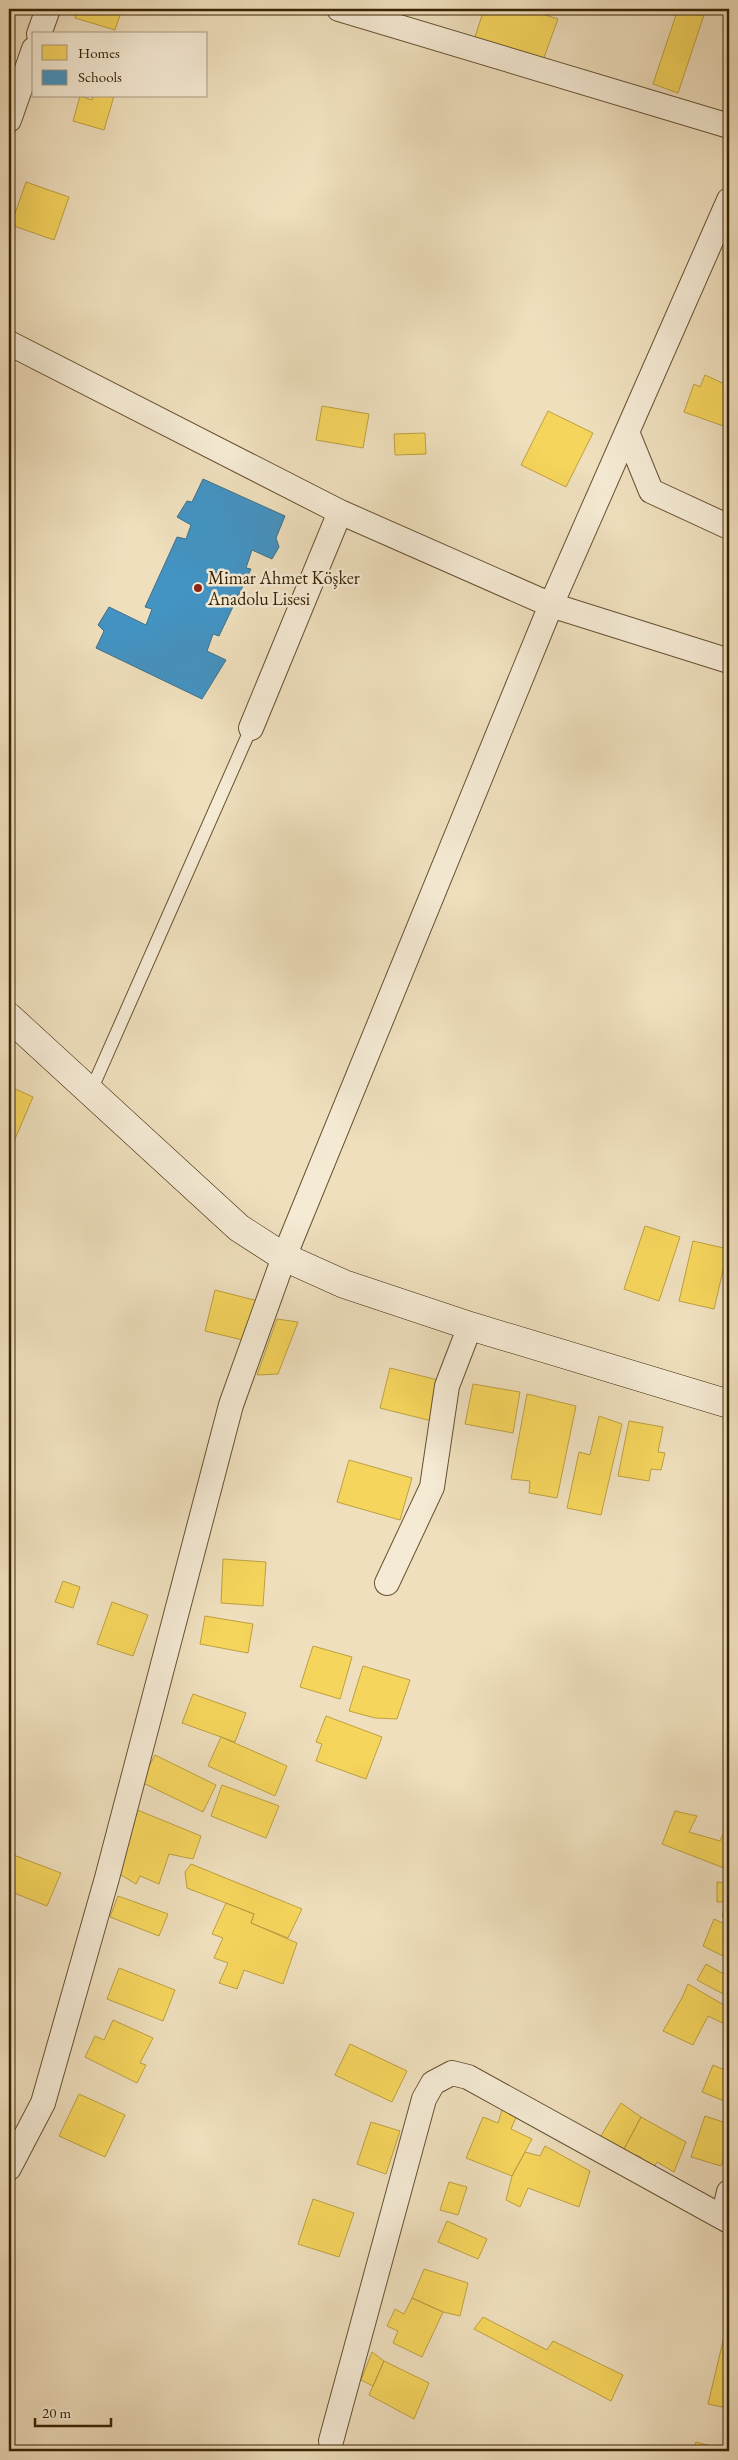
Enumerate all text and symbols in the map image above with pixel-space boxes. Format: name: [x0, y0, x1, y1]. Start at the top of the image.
legend: [32, 32, 208, 98]
text: Homes: [78, 43, 120, 62]
text: Schools: [78, 67, 122, 86]
place label: Mimar Ahmet Köşker Anadolu Lisesi: [207, 566, 360, 610]
marker: Mimar Ahmet Köşker Anadolu Lisesi: [192, 582, 204, 594]
scale bar: [35, 2395, 111, 2427]
text: 20 m: [42, 2403, 71, 2422]

